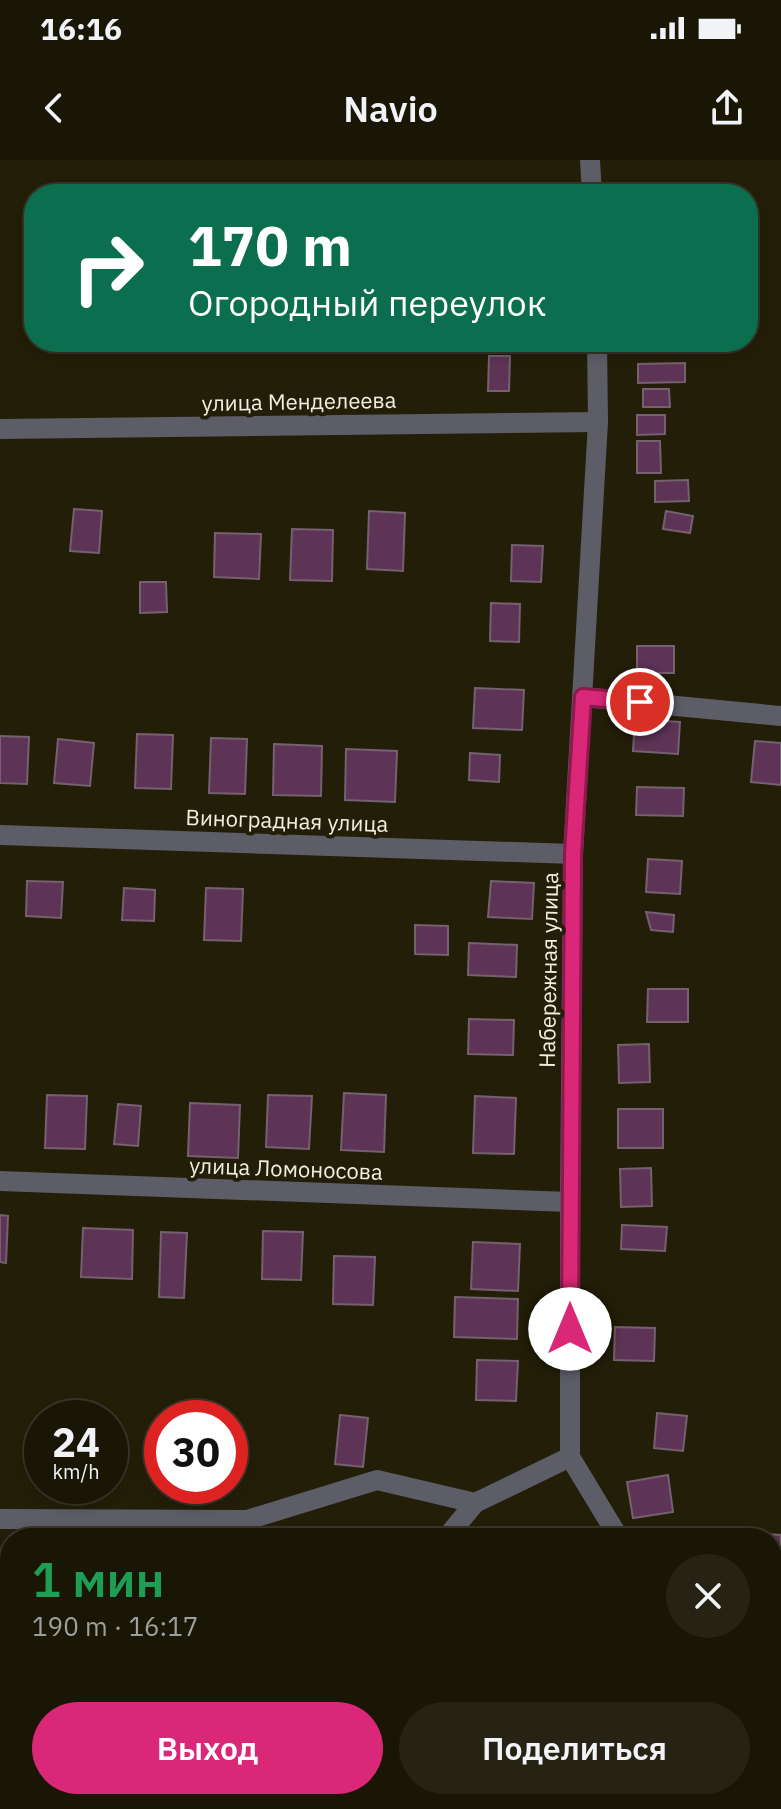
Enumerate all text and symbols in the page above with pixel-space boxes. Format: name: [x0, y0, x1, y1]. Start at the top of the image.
text: 16:16: [40, 9, 122, 48]
text: Navio: [343, 85, 438, 132]
icon: back: [32, 86, 76, 130]
icon: share: [705, 86, 749, 130]
text: 170 m: [188, 209, 352, 281]
icon: right: [56, 216, 160, 320]
text: Огородный переулок: [188, 279, 547, 326]
street label: улица Менделеева: [201, 385, 397, 417]
pin: [606, 668, 674, 736]
icon: arrive: [618, 680, 662, 724]
street label: Виноградная улица: [185, 802, 389, 838]
street label: Набережная улица: [532, 872, 564, 1068]
street label: улица Ломоносова: [189, 1150, 383, 1186]
position arrow: [528, 1287, 612, 1371]
speed limit sign: 30: [144, 1400, 248, 1504]
text: 24: [52, 1416, 100, 1468]
text: km/h: [52, 1458, 100, 1485]
text: 1 мин: [32, 1548, 165, 1610]
button: close: [666, 1554, 750, 1638]
text: 190 m · 16:17: [32, 1609, 198, 1643]
button: Выход: [32, 1702, 383, 1794]
button: Поделиться: [399, 1702, 750, 1794]

